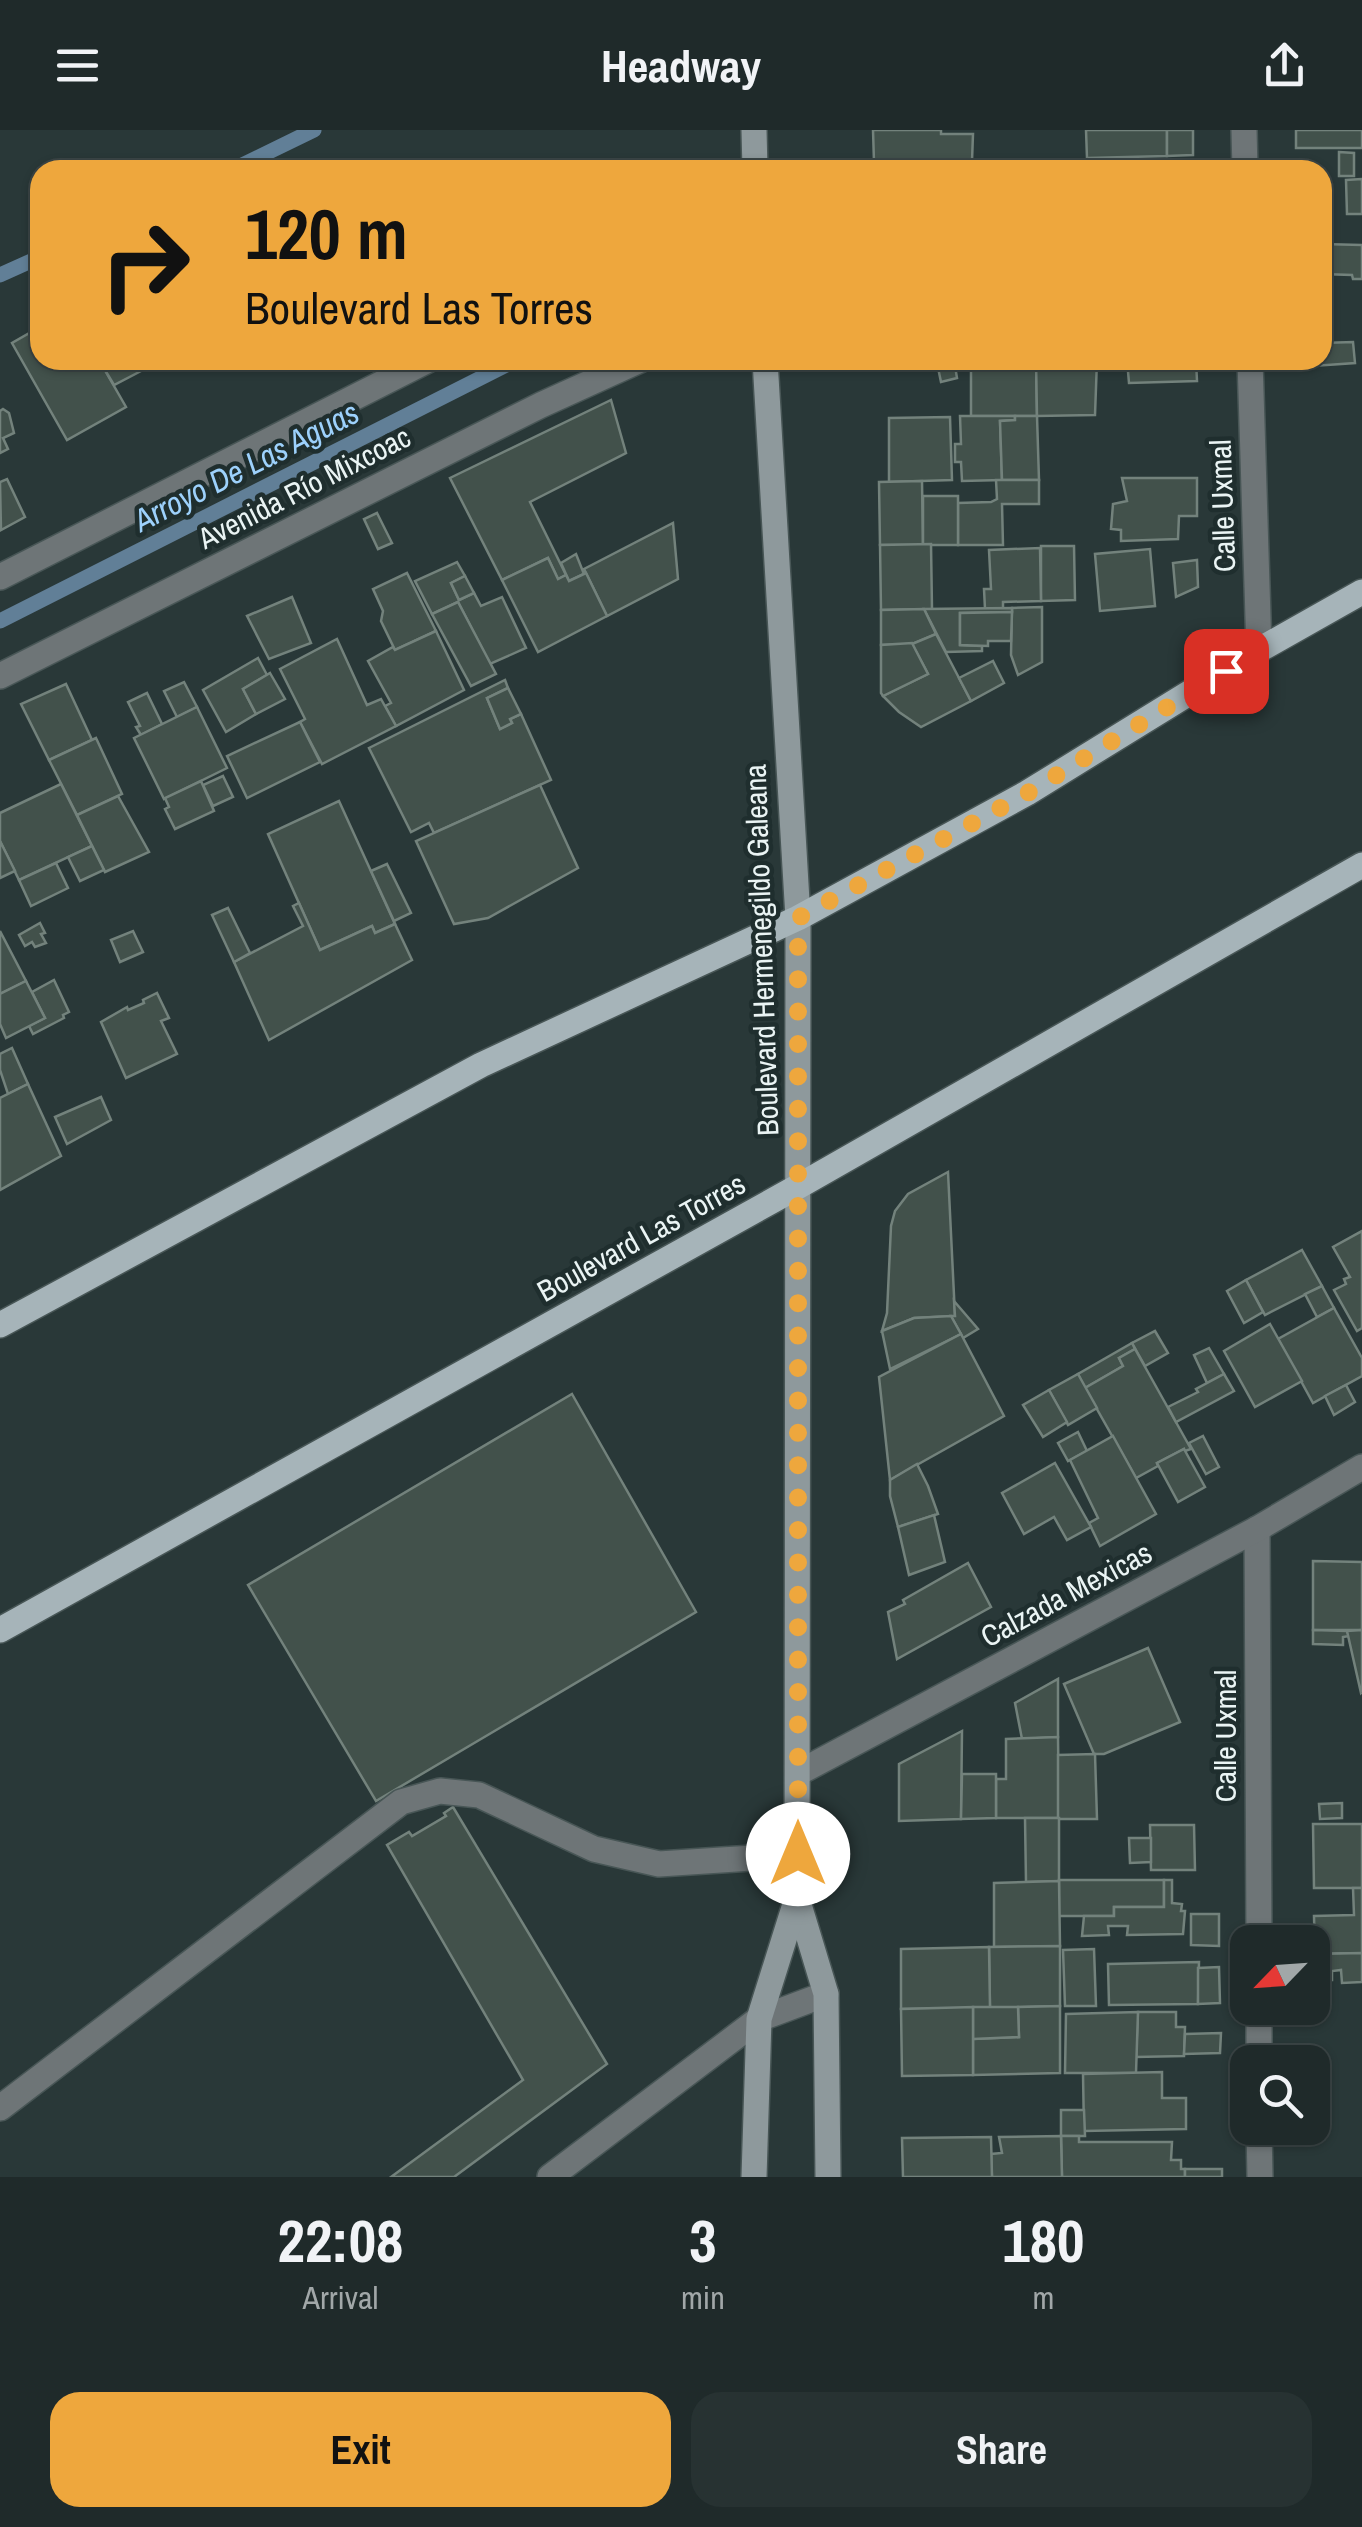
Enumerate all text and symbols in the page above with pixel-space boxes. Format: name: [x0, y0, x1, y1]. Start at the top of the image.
text: Headway: [601, 35, 761, 96]
icon: menu: [50, 38, 105, 93]
icon: share: [1257, 38, 1312, 93]
text: 120 m: [245, 187, 408, 281]
icon: right: [80, 200, 210, 330]
text: Boulevard Las Torres: [245, 277, 593, 338]
water label: Arroyo De Las Aguas: [124, 391, 366, 542]
street label: Avenida Río Mixcoac: [190, 416, 417, 558]
street label: Calle Uxmal: [1200, 439, 1244, 573]
pin: [1184, 629, 1269, 714]
icon: arrive: [1199, 644, 1254, 699]
street label: Boulevard Hermenegildo Galeana: [735, 763, 787, 1137]
street label: Boulevard Las Torres: [530, 1163, 752, 1311]
street label: Calzada Mexicas: [973, 1532, 1159, 1656]
street label: Calle Uxmal: [1205, 1670, 1245, 1802]
position arrow: [746, 1802, 850, 1906]
north arrow: [1230, 1925, 1330, 2025]
map controls: [1230, 1925, 1330, 2145]
button: search: [1230, 2045, 1330, 2145]
text: 22:08: [278, 2200, 403, 2281]
text: 3: [689, 2200, 717, 2281]
text: 180: [1002, 2200, 1084, 2281]
text: Arrival: [303, 2276, 378, 2319]
text: min: [681, 2276, 725, 2319]
text: m: [1032, 2276, 1054, 2319]
button: Exit: [50, 2392, 671, 2507]
button: Share: [691, 2392, 1312, 2507]

